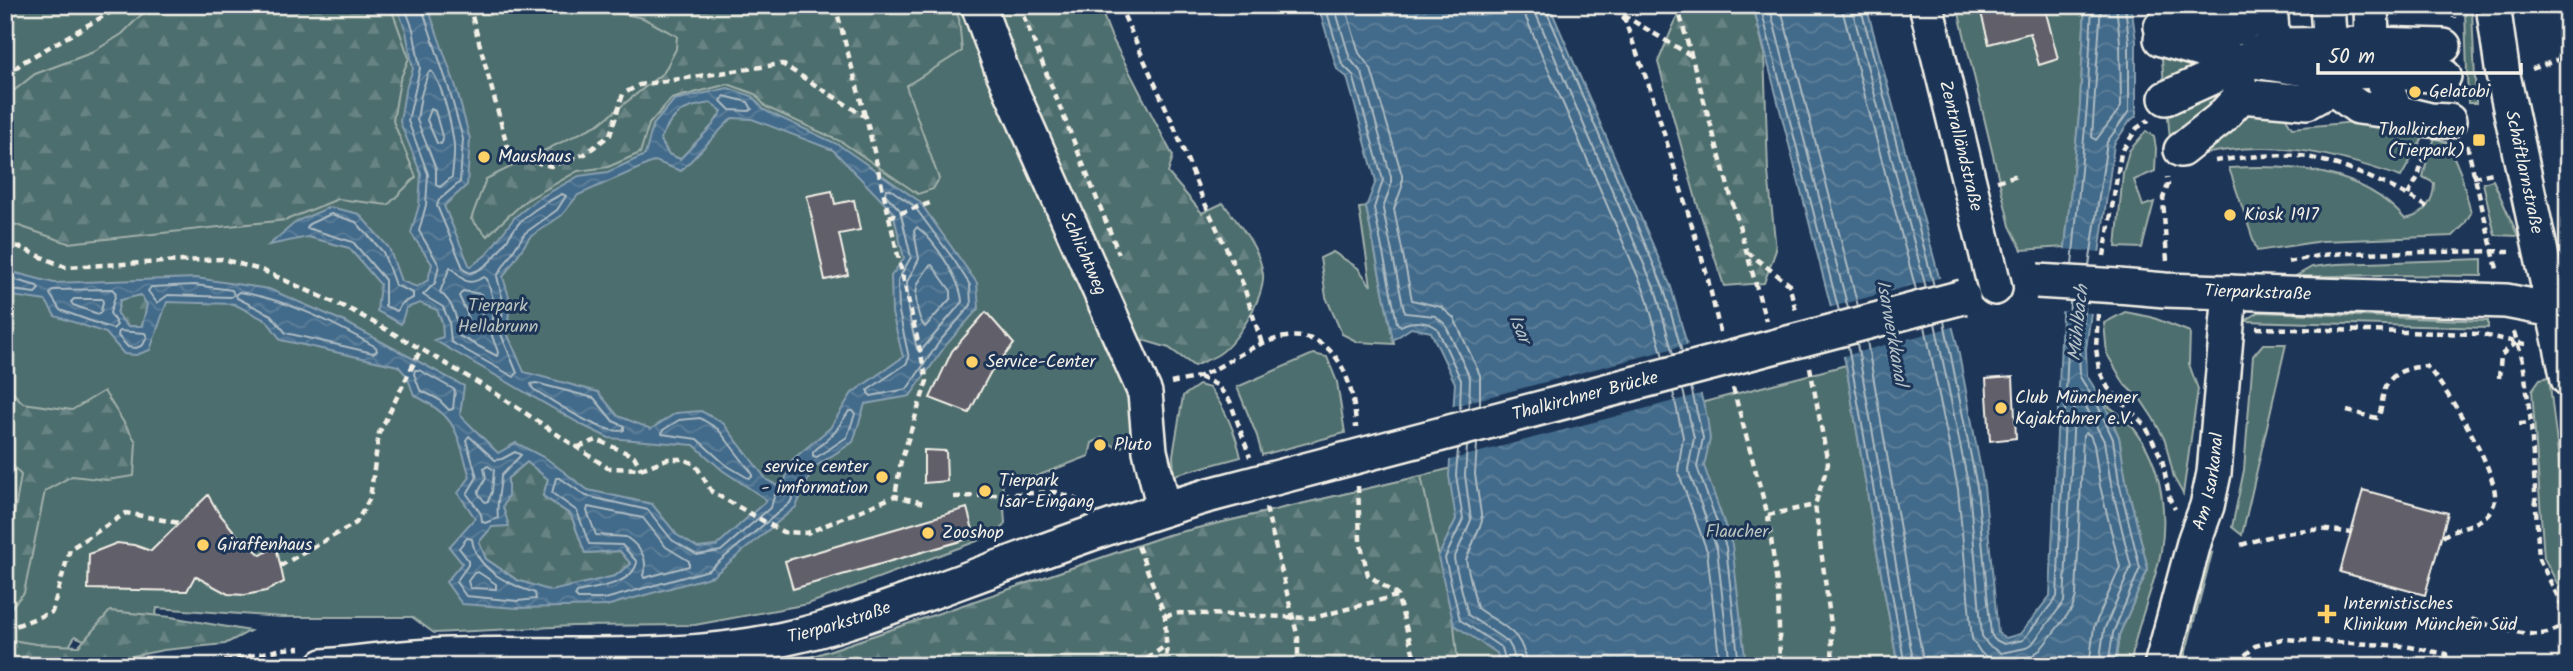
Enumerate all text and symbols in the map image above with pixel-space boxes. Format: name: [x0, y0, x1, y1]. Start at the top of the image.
scale bar: [2318, 32, 2520, 76]
text: 50 m: [2328, 41, 2375, 74]
street label: Zentralländstraße: [1930, 77, 1990, 214]
place label: Gelatobi: [2429, 78, 2491, 107]
marker: Gelatobi: [2407, 84, 2423, 100]
street label: Schäftlarnstraße: [2496, 108, 2551, 237]
place label: Thalkirchen (Tierpark): [2379, 116, 2465, 166]
marker: Thalkirchen (Tierpark): [2471, 132, 2487, 148]
place label: Maushaus: [498, 143, 572, 172]
marker: Maushaus: [476, 149, 492, 165]
place label: Kiosk 1917: [2244, 201, 2319, 230]
street label: Schlichtweg: [1052, 207, 1115, 300]
marker: Kiosk 1917: [2222, 207, 2238, 223]
street label: Tierparkstraße: [2204, 277, 2312, 309]
water label: Isarwerkkanal: [1867, 278, 1916, 392]
water label: Mühlbach: [2060, 282, 2098, 363]
park label: Tierpark Hellabrunn: [458, 292, 538, 342]
water label: Isar: [1499, 310, 1540, 352]
place label: Service-Center: [986, 348, 1096, 377]
marker: Service-Center: [964, 354, 980, 370]
street label: Thalkirchner Brücke: [1509, 363, 1662, 429]
place label: Club Münchener Kajakfahrer e.V.: [2015, 384, 2138, 434]
marker: Club Münchener Kajakfahrer e.V.: [1993, 400, 2009, 416]
place label: Pluto: [1114, 431, 1152, 460]
street label: Am Isarkanal: [2185, 431, 2232, 535]
marker: Pluto: [1092, 437, 1108, 453]
place label: service center - imformation: [761, 453, 869, 503]
place label: Tierpark Isar-Eingang: [999, 467, 1094, 517]
marker: service center - imformation: [874, 469, 890, 485]
marker: Tierpark Isar-Eingang: [977, 483, 993, 499]
park label: Flaucher: [1706, 518, 1769, 547]
place label: Zooshop: [942, 519, 1004, 548]
marker: Zooshop: [920, 525, 936, 541]
place label: Giraffenhaus: [217, 531, 313, 560]
marker: Giraffenhaus: [195, 537, 211, 553]
place label: Internistisches Klinikum München Süd: [2343, 590, 2518, 640]
street label: Tierparkstraße: [784, 593, 895, 652]
marker: Internistisches Klinikum München Süd: [2317, 604, 2337, 624]

